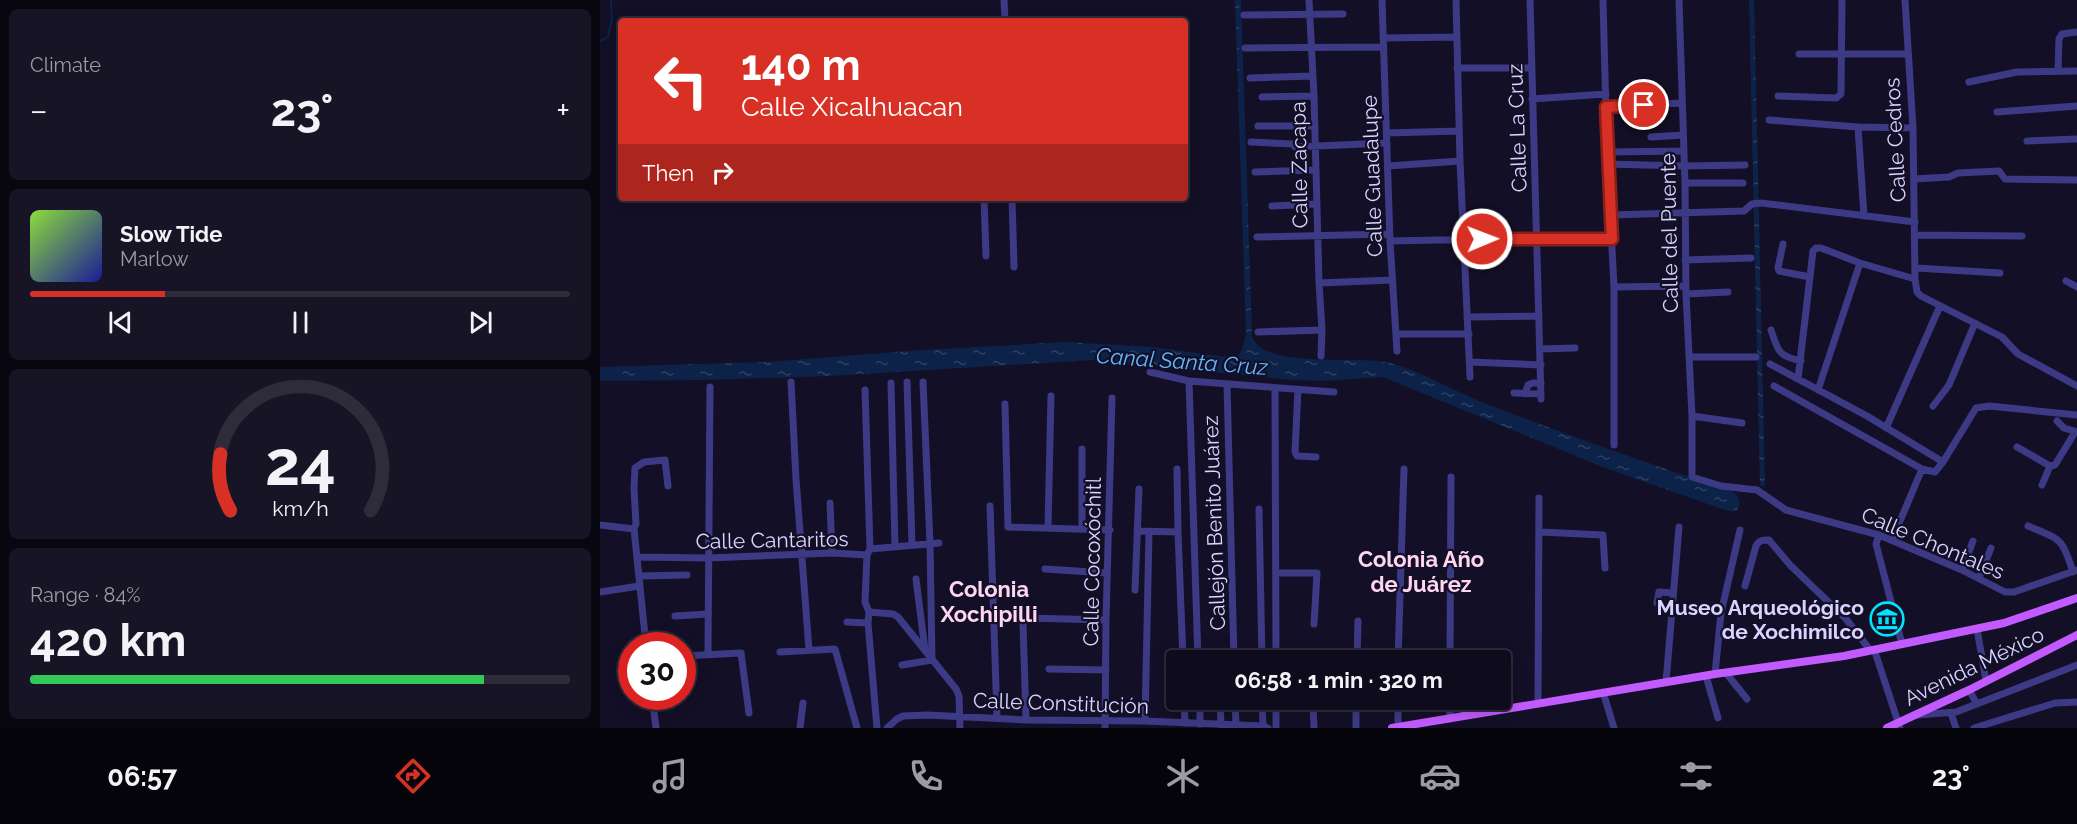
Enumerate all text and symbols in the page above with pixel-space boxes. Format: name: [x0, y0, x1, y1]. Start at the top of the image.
text: 140 m: [741, 41, 861, 90]
icon: left: [642, 42, 720, 120]
text: Climate: [30, 53, 101, 77]
street label: Calle La Cruz: [1502, 63, 1532, 193]
street label: Calle Cedros: [1879, 77, 1911, 203]
pin: [1618, 79, 1669, 130]
text: 23°: [271, 84, 333, 137]
icon: arrive: [1627, 88, 1660, 121]
text: −: [30, 91, 48, 130]
text: +: [556, 91, 570, 130]
text: Calle Xicalhuacan: [741, 91, 963, 122]
street label: Calle Guadalupe: [1357, 95, 1387, 257]
street label: Calle Zacapa: [1285, 101, 1313, 229]
street label: Calle del Puente: [1655, 153, 1683, 313]
icon: right: [706, 156, 739, 189]
text: Then: [642, 160, 694, 186]
position arrow: [1450, 207, 1514, 271]
text: Slow Tide: [120, 221, 222, 247]
text: Marlow: [120, 247, 189, 271]
icon: previous: [104, 306, 137, 339]
icon: pause: [284, 306, 317, 339]
icon: next: [464, 306, 497, 339]
water label: Canal Santa Cruz: [1095, 342, 1270, 380]
street label: Callejón Benito Juárez: [1198, 415, 1230, 631]
text: 24: [265, 426, 335, 500]
street label: Calle Cocoxóchitl: [1078, 477, 1106, 647]
text: km/h: [272, 496, 328, 521]
street label: Calle Chontales: [1858, 502, 2008, 584]
street label: Calle Cantaritos: [695, 526, 849, 554]
district label: Colonia Año de Juárez: [1358, 546, 1484, 597]
district label: Colonia Xochipilli: [939, 576, 1038, 627]
text: Range · 84%: [30, 583, 141, 607]
place label: Museo Arqueológico de Xochimilco: [1657, 595, 1864, 644]
museum icon: Museo Arqueológico de Xochimilco: [1869, 601, 1905, 637]
text: 420 km: [30, 614, 187, 667]
street label: Avenida México: [1900, 621, 2048, 711]
speed limit sign: 30: [618, 632, 696, 710]
text: 06:58 · 1 min · 320 m: [1234, 667, 1443, 693]
street label: Calle Constitución: [973, 687, 1149, 719]
icon: directions: [392, 755, 434, 797]
icon: music: [649, 755, 691, 797]
icon: phone: [905, 755, 947, 797]
icon: climate: [1162, 755, 1204, 797]
icon: car: [1419, 755, 1461, 797]
icon: filters: [1675, 755, 1717, 797]
text: 06:57: [107, 761, 177, 792]
text: 23°: [1932, 761, 1970, 792]

